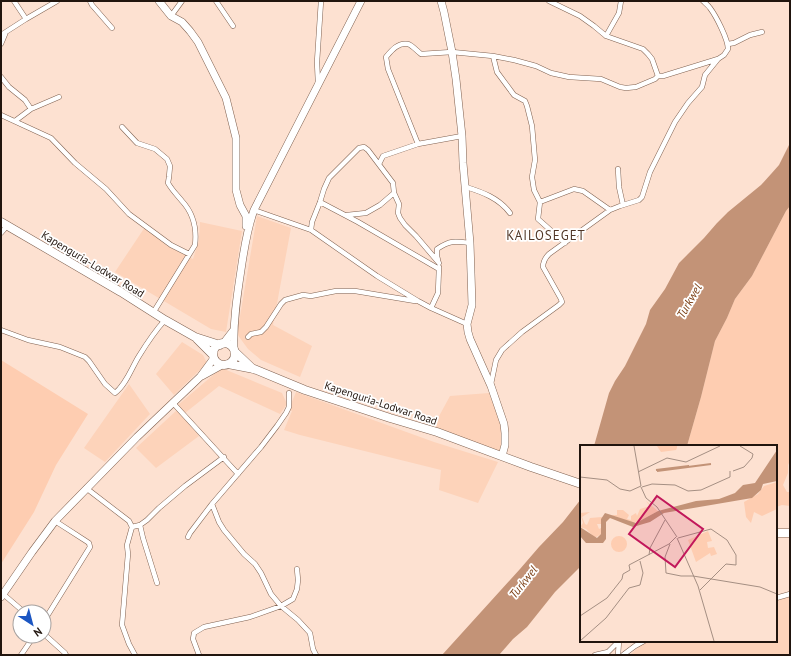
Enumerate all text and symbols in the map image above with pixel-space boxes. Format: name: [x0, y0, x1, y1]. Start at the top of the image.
district label: KAILOSEGET: [506, 227, 586, 244]
street label: Kapenguria-Lodwar Road: [39, 228, 147, 300]
water label: Turkwel: [673, 280, 705, 321]
street label: Kapenguria-Lodwar Road: [323, 378, 439, 428]
inset map: [580, 445, 777, 642]
water label: Turkwel: [506, 562, 541, 601]
north arrow: [12, 604, 52, 644]
text: N: [31, 624, 45, 640]

